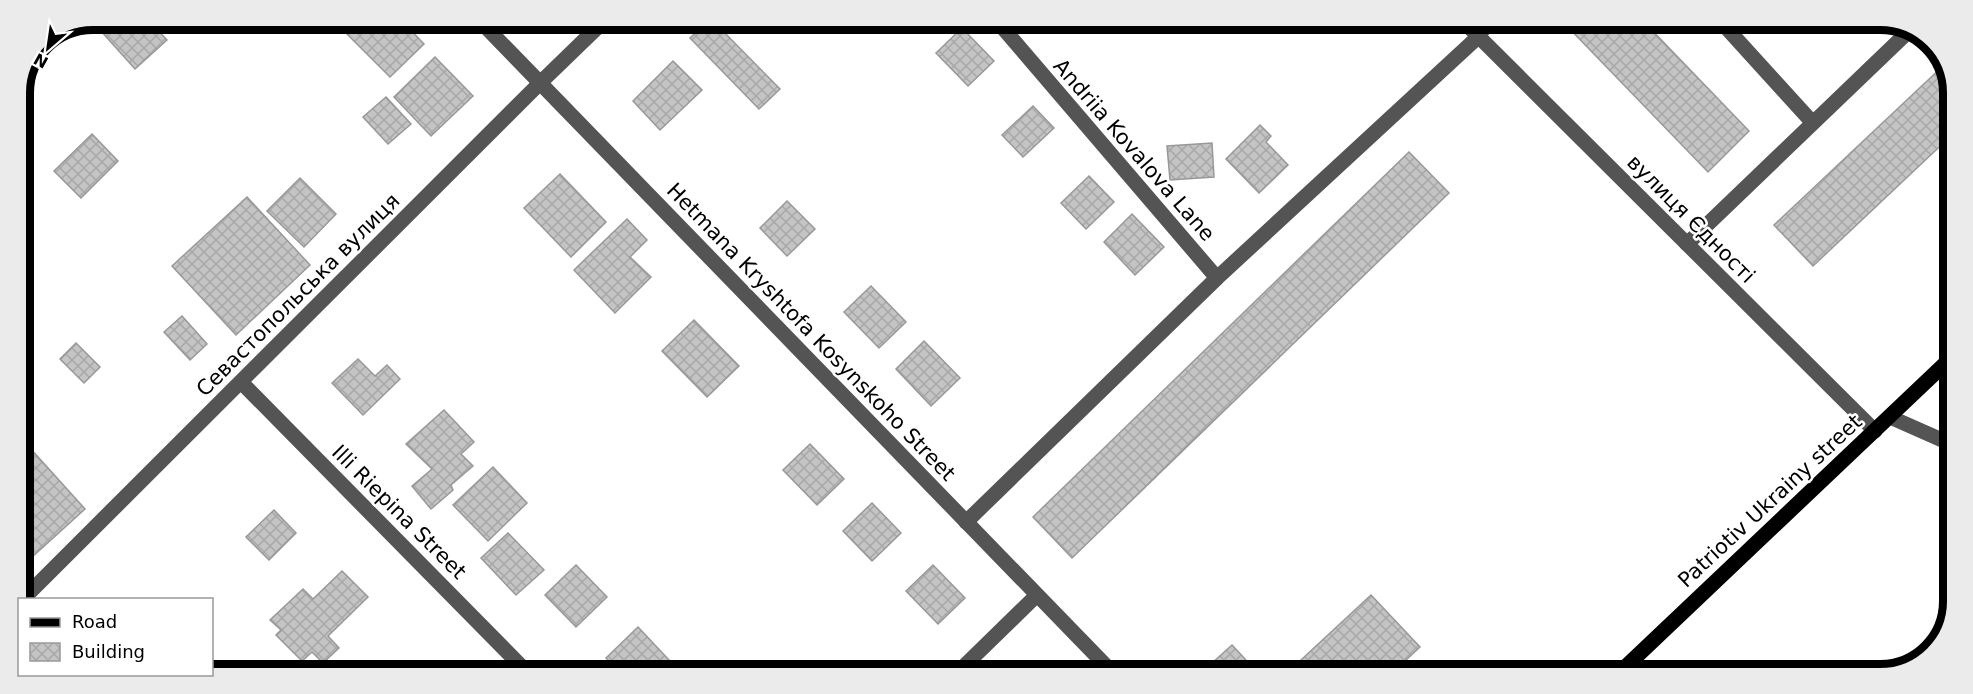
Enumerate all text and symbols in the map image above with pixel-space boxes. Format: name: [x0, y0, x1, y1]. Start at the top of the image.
north arrow: [18, 18, 78, 78]
text: N: [31, 49, 51, 72]
street label: Andriia Kovalova Lane: [1048, 54, 1220, 246]
street label: вулиця Єдності: [1622, 150, 1760, 288]
street label: Hetmana Kryshtofa Kosynskoho Street: [662, 178, 960, 486]
street label: Севастопольська вулиця: [192, 189, 404, 401]
street label: Patriotiv Ukrainy street: [1673, 410, 1867, 592]
street label: Illi Riepina Street: [327, 440, 471, 584]
legend: [18, 598, 213, 676]
text: Road: [72, 611, 117, 632]
text: Building: [72, 641, 145, 662]

